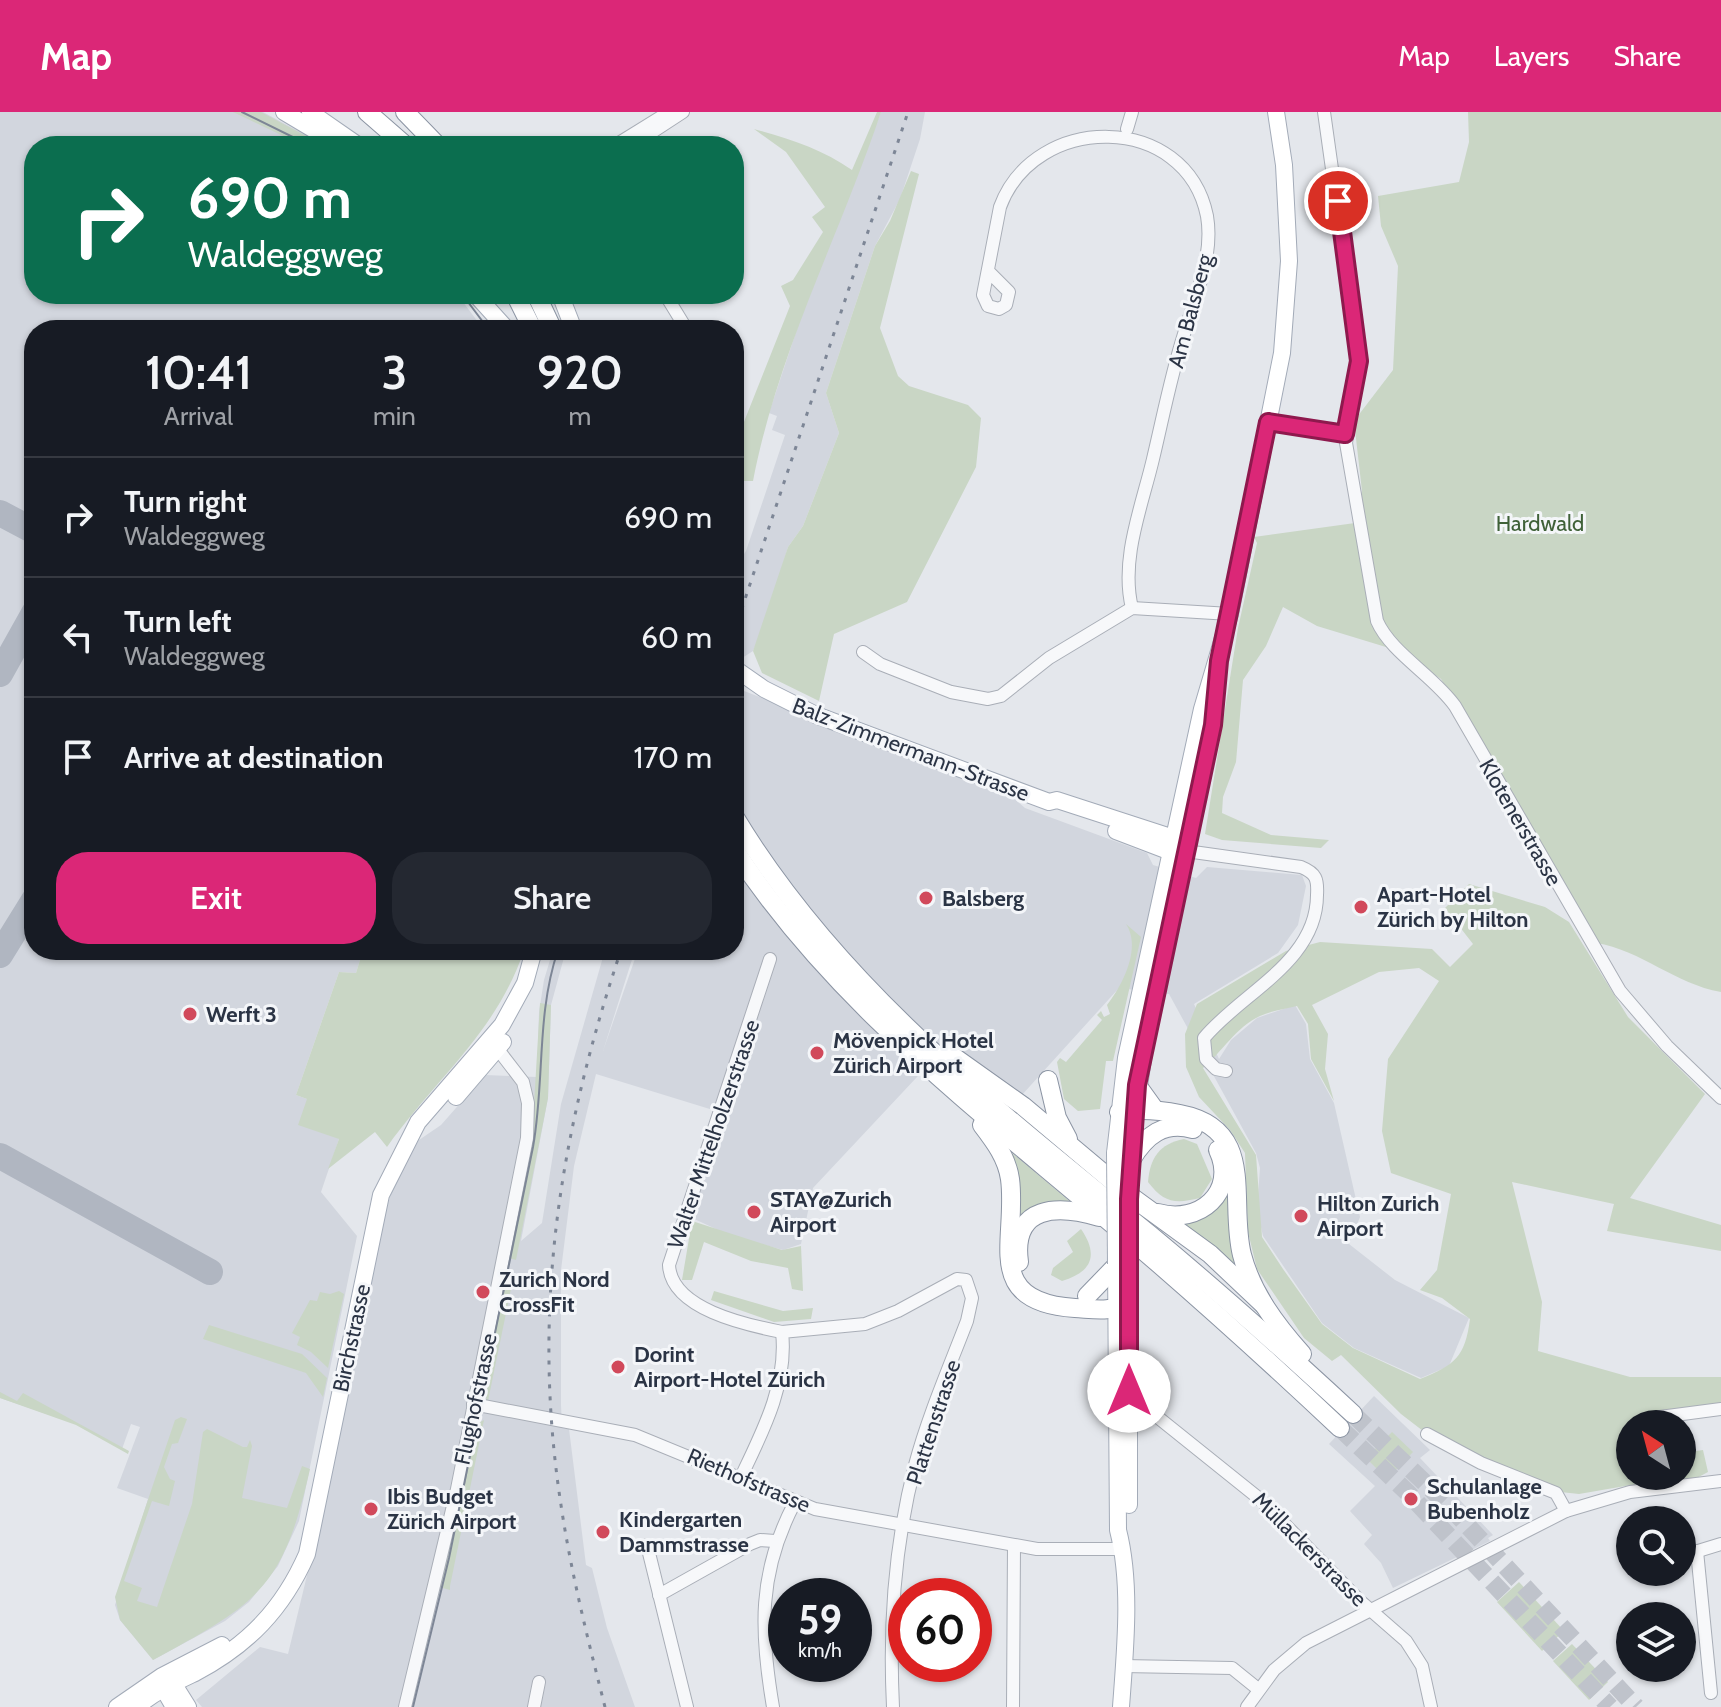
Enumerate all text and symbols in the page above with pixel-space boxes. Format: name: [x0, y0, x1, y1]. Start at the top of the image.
text: Map: [40, 33, 112, 80]
text: Map: [1398, 39, 1450, 73]
text: Layers: [1494, 39, 1569, 73]
text: Share: [1613, 39, 1681, 73]
text: 690 m: [188, 164, 352, 232]
pin: [1304, 167, 1372, 235]
icon: right: [56, 168, 160, 272]
icon: arrive: [1316, 179, 1360, 223]
text: Waldeggweg: [188, 232, 383, 276]
street label: Am Balsberg: [1162, 250, 1219, 371]
text: 10:41: [145, 343, 252, 401]
text: 3: [381, 343, 407, 401]
text: 920: [537, 343, 623, 401]
text: Arrival: [164, 400, 233, 432]
text: min: [373, 400, 416, 432]
text: m: [568, 400, 591, 432]
text: Turn right: [124, 483, 247, 520]
icon: right: [56, 495, 100, 539]
text: 690 m: [624, 499, 712, 536]
park label: Hardwald: [1496, 510, 1584, 537]
text: Waldeggweg: [124, 520, 265, 552]
text: Turn left: [124, 603, 232, 640]
icon: left: [56, 615, 100, 659]
text: 60 m: [641, 619, 712, 656]
text: Waldeggweg: [124, 640, 265, 672]
street label: Balz-Zimmermann-Strasse: [789, 692, 1033, 807]
icon: arrive: [56, 735, 100, 779]
text: Arrive at destination: [124, 739, 384, 776]
text: 170 m: [633, 739, 712, 776]
street label: Klotenerstrasse: [1473, 754, 1568, 890]
button: Exit: [56, 852, 376, 944]
button: Share: [392, 852, 712, 944]
place label: Apart-Hotel Zürich by Hilton: [1377, 881, 1528, 933]
place label: Balsberg: [942, 885, 1024, 912]
marker: Balsberg: [917, 889, 935, 907]
marker: Apart-Hotel Zürich by Hilton: [1352, 898, 1370, 916]
place label: Werft 3: [206, 1001, 277, 1028]
marker: Werft 3: [181, 1005, 199, 1023]
street label: Walter Mittelholzerstrasse: [662, 1016, 765, 1252]
place label: Mövenpick Hotel Zürich Airport: [833, 1027, 994, 1079]
marker: Mövenpick Hotel Zürich Airport: [808, 1044, 826, 1062]
place label: STAY@Zurich Airport: [770, 1186, 892, 1238]
place label: Hilton Zurich Airport: [1317, 1190, 1439, 1242]
marker: STAY@Zurich Airport: [745, 1203, 763, 1221]
marker: Hilton Zurich Airport: [1292, 1207, 1310, 1225]
place label: Zurich Nord CrossFit: [499, 1266, 610, 1318]
street label: Birchstrasse: [327, 1282, 376, 1395]
marker: Zurich Nord CrossFit: [474, 1283, 492, 1301]
street label: Flughofstrasse: [448, 1331, 503, 1467]
place label: Dorint Airport-Hotel Zürich: [634, 1341, 825, 1393]
position arrow: [1087, 1349, 1171, 1433]
street label: Plattenstrasse: [901, 1356, 966, 1488]
marker: Dorint Airport-Hotel Zürich: [609, 1358, 627, 1376]
north arrow: [1616, 1410, 1696, 1490]
map controls: [1616, 1410, 1696, 1682]
street label: Riethofstrasse: [683, 1442, 814, 1518]
place label: Schulanlage Bubenholz: [1427, 1473, 1542, 1525]
place label: Ibis Budget Zürich Airport: [387, 1483, 517, 1535]
street label: Müllackerstrasse: [1247, 1486, 1373, 1612]
marker: Schulanlage Bubenholz: [1402, 1490, 1420, 1508]
marker: Ibis Budget Zürich Airport: [362, 1500, 380, 1518]
place label: Kindergarten Dammstrasse: [619, 1506, 749, 1558]
button: search: [1616, 1506, 1696, 1586]
marker: Kindergarten Dammstrasse: [594, 1523, 612, 1541]
speed limit sign: 60: [888, 1578, 992, 1682]
text: 59: [798, 1595, 842, 1644]
button: layers: [1616, 1602, 1696, 1682]
text: km/h: [798, 1638, 842, 1662]

